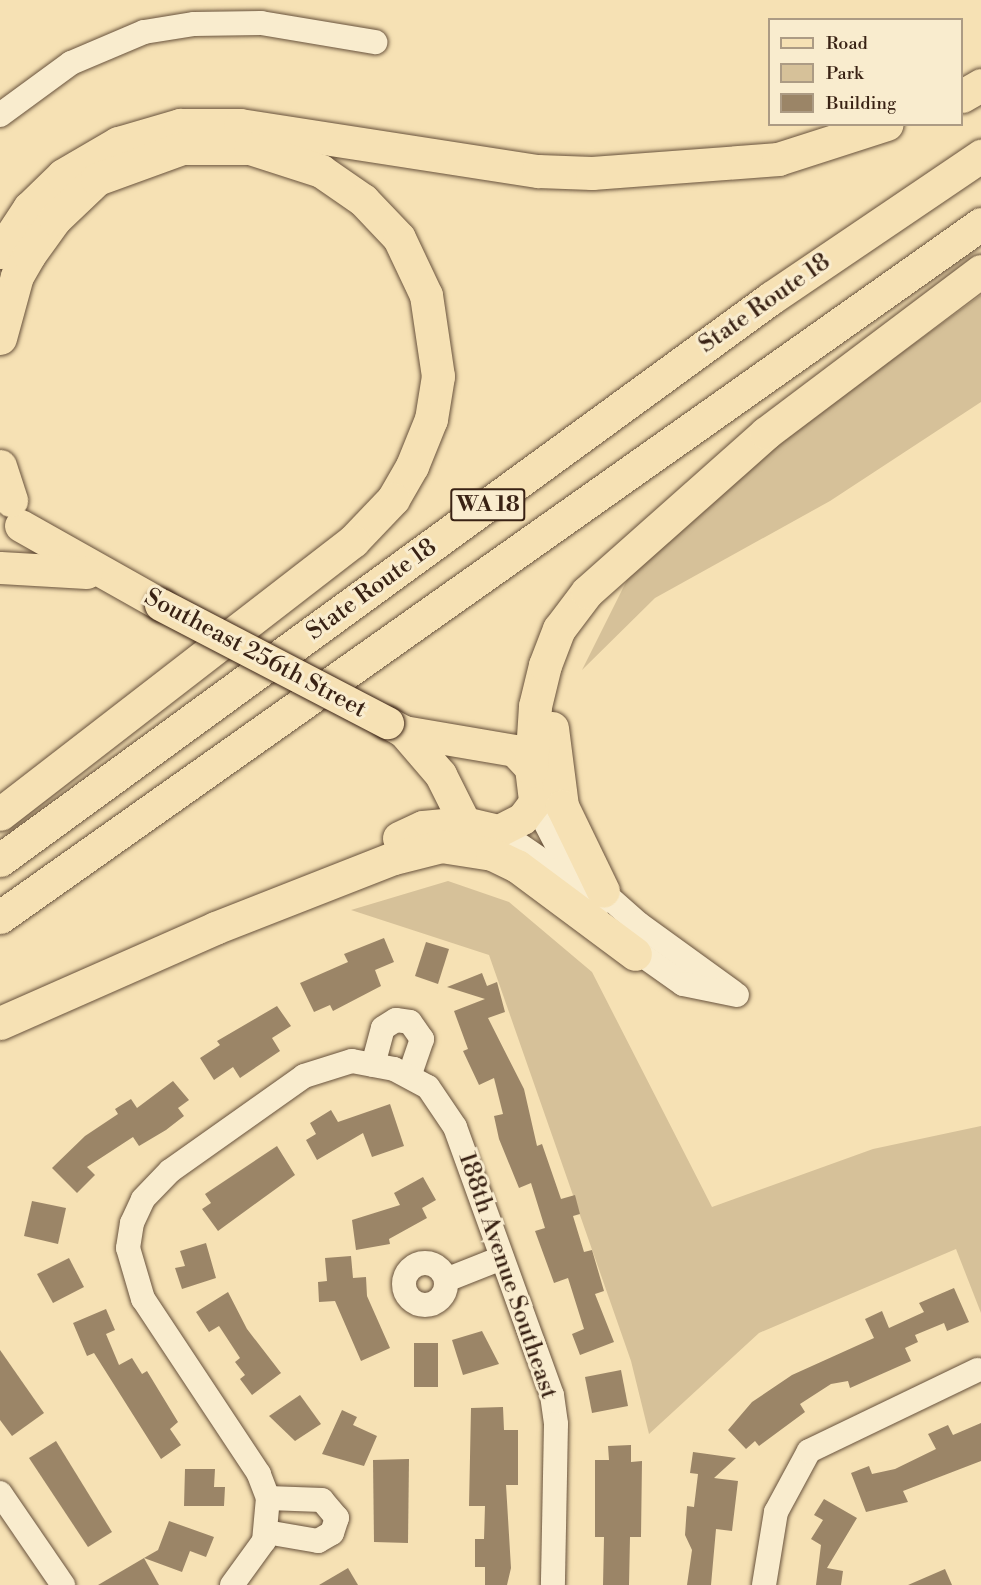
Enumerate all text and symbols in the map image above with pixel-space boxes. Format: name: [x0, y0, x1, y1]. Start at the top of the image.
legend: [768, 18, 963, 126]
text: Road: [826, 32, 868, 55]
text: Park: [826, 62, 863, 85]
text: Building: [826, 92, 896, 115]
street label: State Route 18: [694, 248, 836, 360]
road number: WA 18: [449, 486, 527, 524]
street label: State Route 18: [301, 533, 443, 647]
street label: Southeast 256th Street: [139, 583, 371, 725]
street label: 188th Avenue Southeast: [451, 1149, 563, 1403]

